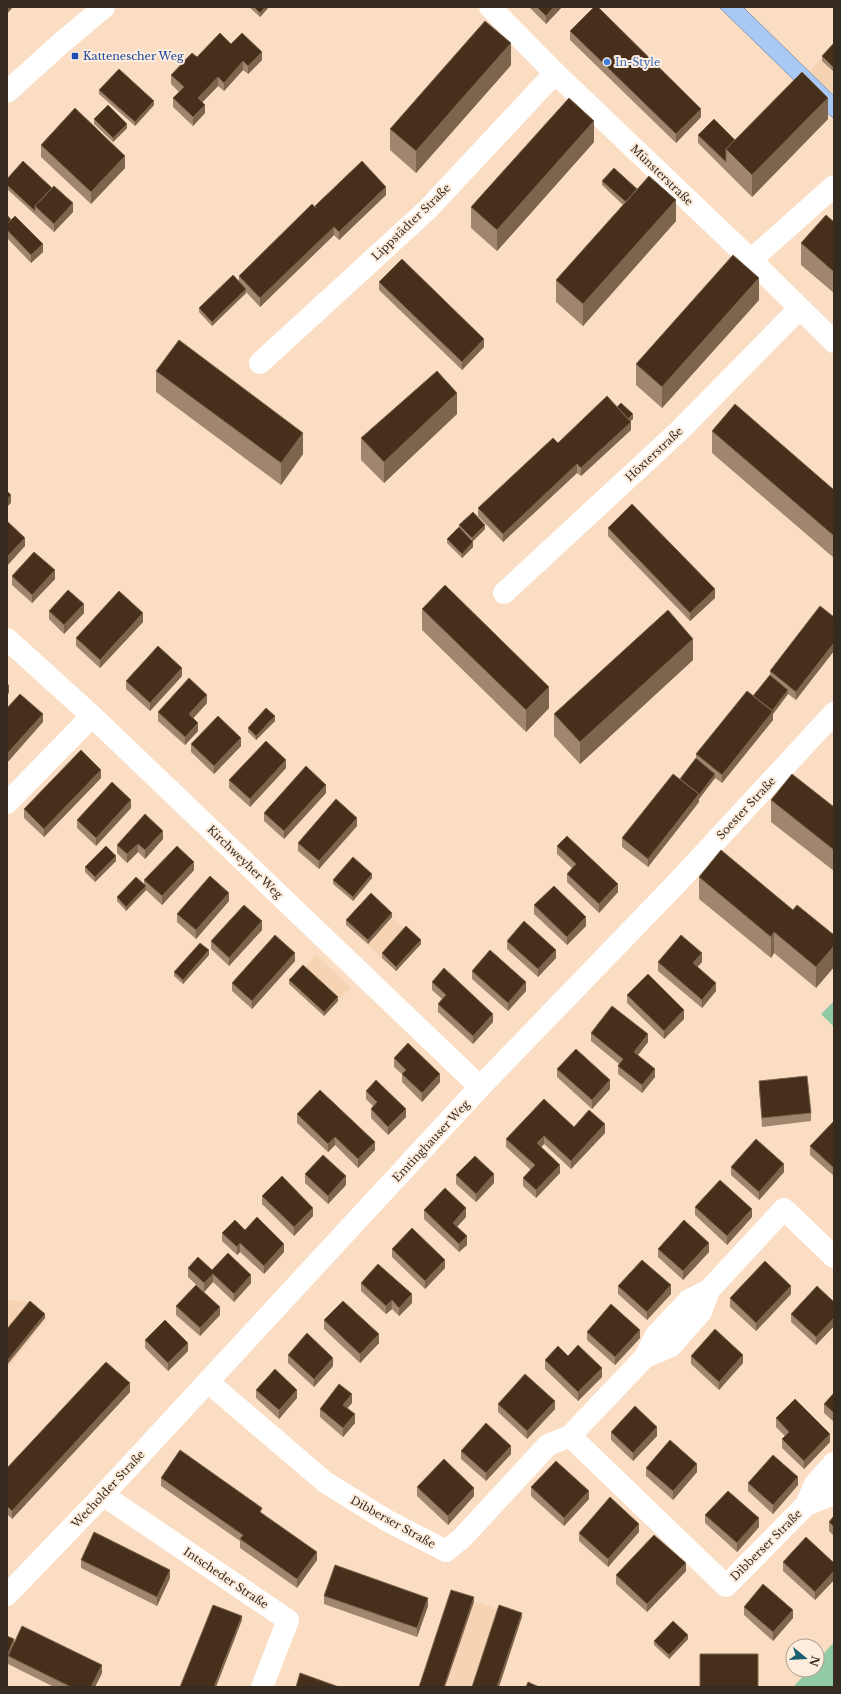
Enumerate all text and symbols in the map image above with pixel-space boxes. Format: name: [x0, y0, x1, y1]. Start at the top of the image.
place label: Kattenescher Weg: [83, 49, 184, 63]
marker: Kattenescher Weg: [70, 51, 80, 61]
place label: In-Style: [615, 55, 660, 69]
marker: In-Style: [602, 57, 612, 67]
street label: Münsterstraße: [628, 142, 696, 208]
street label: Lippstädter Straße: [369, 181, 453, 263]
street label: Höxterstraße: [622, 424, 686, 484]
street label: Soester Straße: [713, 774, 779, 842]
street label: Kirchweyher Weg: [204, 822, 286, 902]
street label: Emtinghauser Weg: [389, 1097, 473, 1185]
street label: Wecholder Straße: [68, 1447, 148, 1531]
street label: Dibberser Straße: [348, 1493, 438, 1551]
street label: Dibberser Straße: [727, 1506, 805, 1584]
street label: Intscheder Straße: [181, 1544, 271, 1612]
north arrow: [785, 1638, 825, 1678]
text: N: [806, 1654, 823, 1669]

